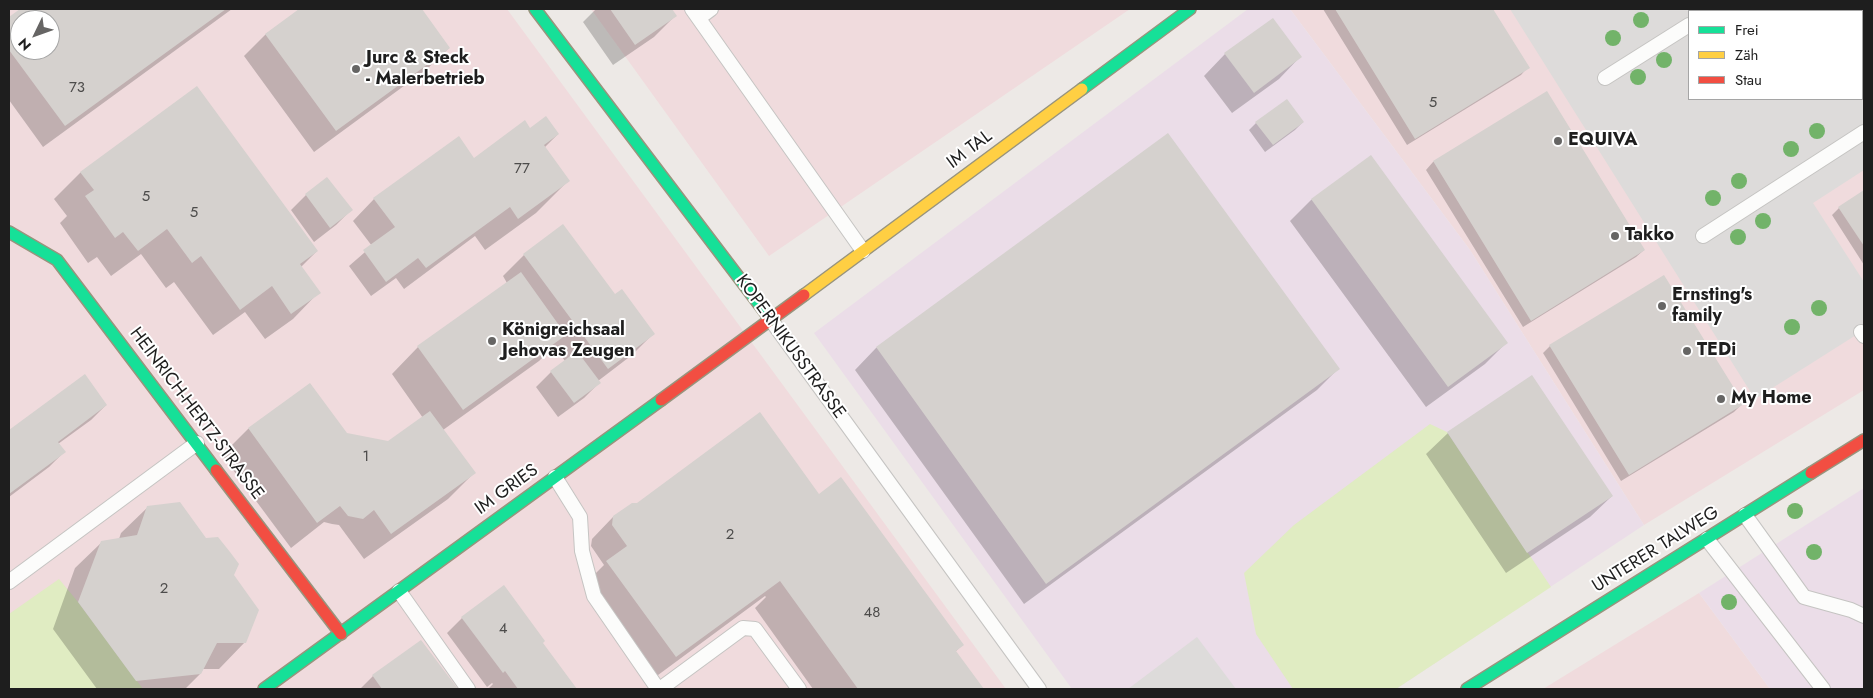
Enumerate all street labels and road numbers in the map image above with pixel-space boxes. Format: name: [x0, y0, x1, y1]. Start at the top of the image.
street label: IM TAL: [943, 126, 997, 174]
street label: KOPERNIKUSSTRASSE: [730, 271, 850, 423]
street label: HEINRICH-HERTZ-STRASSE: [124, 324, 268, 504]
street label: IM GRIES: [471, 460, 543, 520]
street label: UNTERER TALWEG: [1589, 502, 1723, 598]

